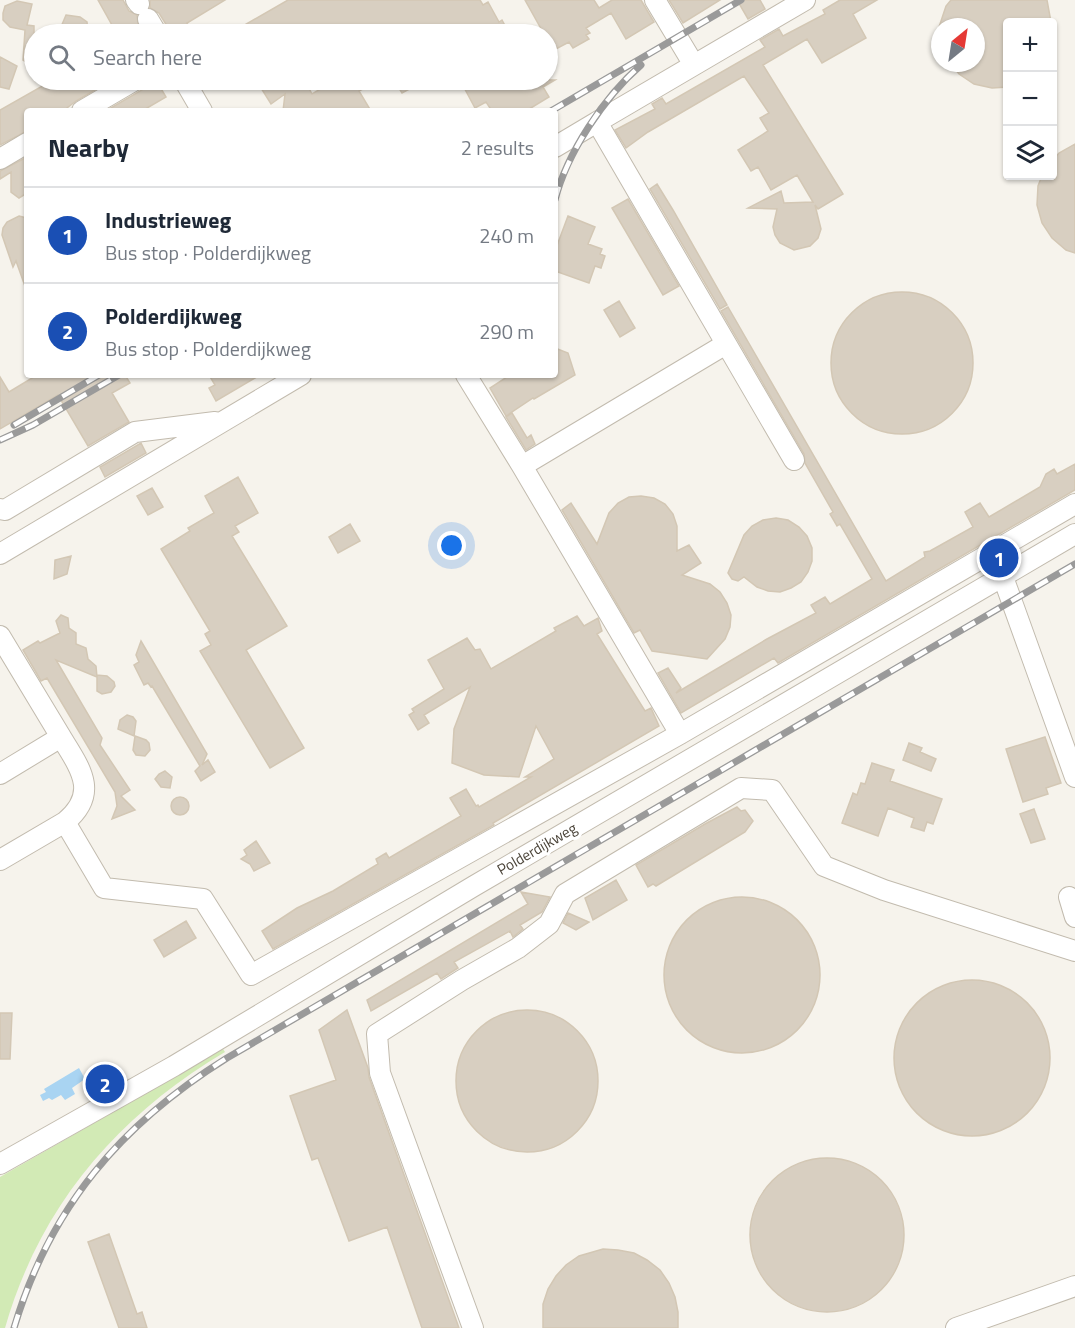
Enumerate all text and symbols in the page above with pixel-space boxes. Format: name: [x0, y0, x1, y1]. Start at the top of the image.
north arrow: [931, 18, 985, 72]
map controls: [1003, 18, 1057, 180]
button: +: [1003, 18, 1057, 72]
search box: [24, 24, 558, 90]
text: Search here: [93, 40, 202, 74]
icon: search: [45, 41, 78, 74]
button: −: [1003, 72, 1057, 126]
button: layers: [1003, 126, 1057, 180]
text: Nearby: [48, 128, 129, 167]
text: 2 results: [461, 132, 534, 163]
text: Industrieweg: [105, 203, 231, 237]
text: 1: [62, 220, 73, 251]
text: 240 m: [479, 220, 534, 251]
text: Bus stop · Polderdijkweg: [105, 237, 311, 268]
text: Polderdijkweg: [105, 299, 242, 333]
text: 2: [62, 316, 73, 347]
text: 290 m: [479, 316, 534, 347]
text: Bus stop · Polderdijkweg: [105, 333, 311, 364]
your location: [437, 531, 466, 560]
pin: 1: [980, 536, 1018, 580]
street label: Polderdijkweg: [492, 816, 581, 881]
pin: 2: [86, 1062, 124, 1106]

